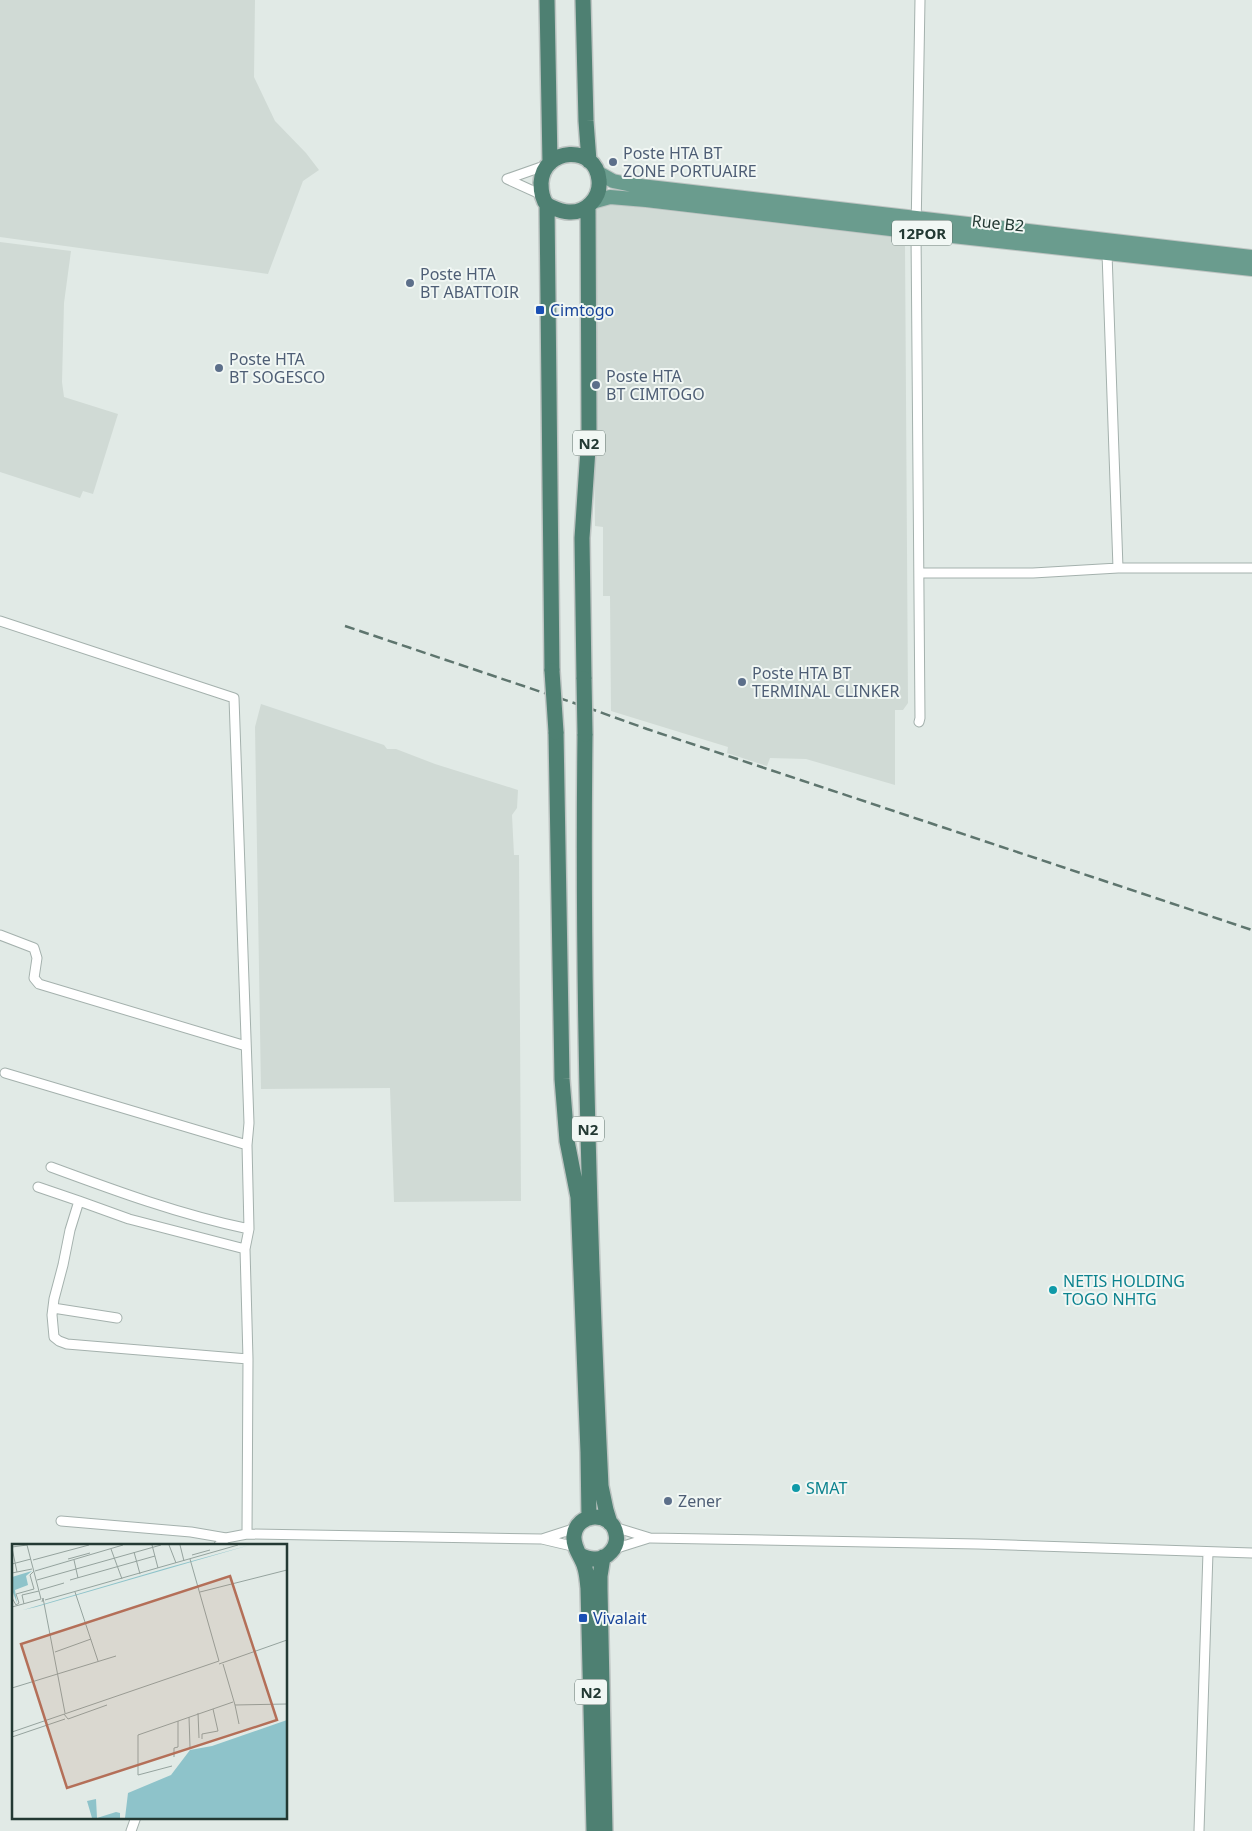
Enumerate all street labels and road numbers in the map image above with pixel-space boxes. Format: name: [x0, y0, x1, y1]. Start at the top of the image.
street label: Rue B2: [971, 209, 1025, 237]
road number: 12POR: [892, 220, 952, 246]
road number: N2: [573, 430, 605, 456]
road number: N2: [572, 1116, 604, 1142]
road number: N2: [575, 1680, 607, 1704]

